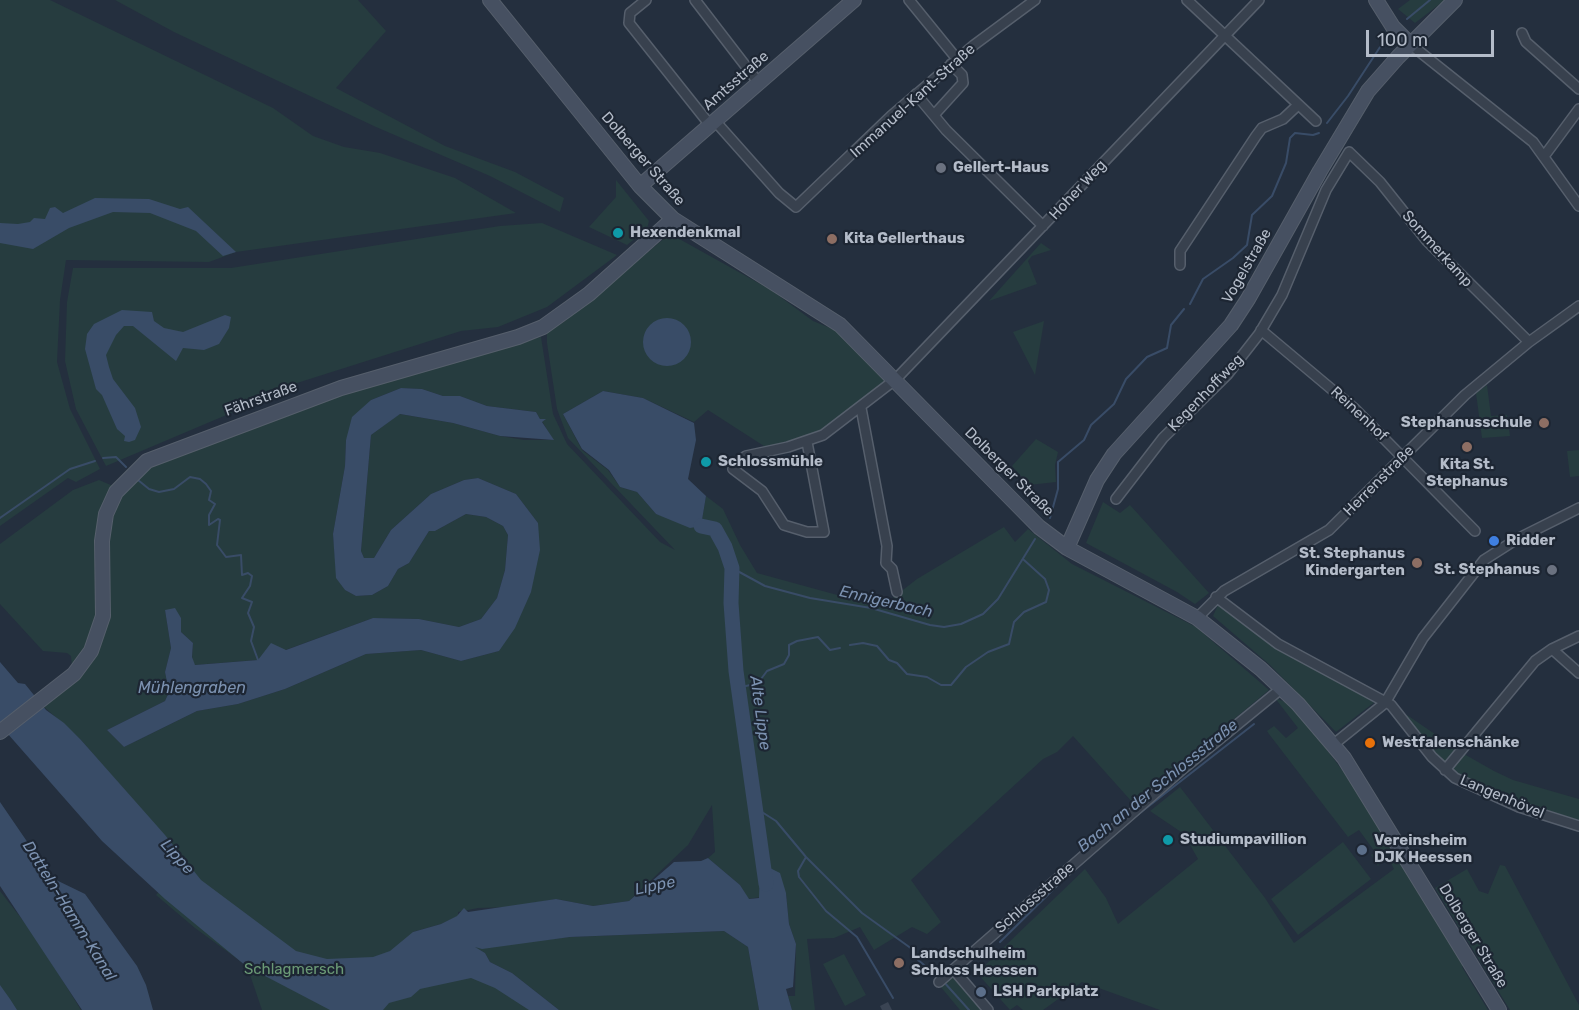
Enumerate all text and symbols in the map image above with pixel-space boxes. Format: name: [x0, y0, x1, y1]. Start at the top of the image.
scale bar: [1369, 18, 1496, 56]
text: 100 m: [1377, 29, 1428, 51]
street label: Immanuel-Kant-Straße: [847, 40, 979, 162]
street label: Amtsstraße: [699, 48, 773, 114]
street label: Dolberger Straße: [597, 108, 689, 210]
street label: Hoher Weg: [1046, 156, 1110, 224]
place label: Gellert-Haus: [953, 159, 1049, 177]
marker: Gellert-Haus: [934, 161, 948, 175]
street label: Sommerkamp: [1398, 207, 1476, 291]
place label: Hexendenkmal: [630, 224, 741, 242]
street label: Vogelstraße: [1218, 225, 1276, 307]
marker: Hexendenkmal: [611, 226, 625, 240]
place label: Kita Gellerthaus: [844, 230, 965, 248]
marker: Kita Gellerthaus: [825, 232, 839, 246]
street label: Kegenhoffweg: [1165, 351, 1247, 435]
street label: Fährstraße: [222, 378, 300, 420]
street label: Reinenhof: [1327, 383, 1391, 445]
place label: Stephanusschule: [1401, 414, 1532, 432]
marker: Stephanusschule: [1537, 416, 1551, 430]
street label: Dolberger Straße: [961, 424, 1057, 520]
marker: Kita St. Stephanus: [1460, 440, 1474, 454]
street label: Herrenstraße: [1340, 442, 1418, 520]
place label: Schlossmühle: [718, 453, 823, 471]
marker: Schlossmühle: [699, 455, 713, 469]
place label: Kita St. Stephanus: [1426, 456, 1508, 491]
place label: Ridder: [1506, 532, 1555, 550]
marker: Ridder: [1487, 534, 1501, 548]
place label: St. Stephanus Kindergarten: [1299, 545, 1405, 580]
marker: St. Stephanus Kindergarten: [1410, 556, 1424, 570]
place label: St. Stephanus: [1434, 561, 1540, 579]
marker: St. Stephanus: [1545, 563, 1559, 577]
water label: Ennigerbach: [838, 582, 934, 622]
water label: Alte Lippe: [745, 675, 775, 751]
water label: Mühlengraben: [138, 678, 246, 698]
water label: Bach an der Schlossstraße: [1074, 716, 1242, 856]
place label: Westfalenschänke: [1382, 734, 1519, 752]
marker: Westfalenschänke: [1363, 736, 1377, 750]
street label: Langenhövel: [1457, 771, 1547, 823]
place label: Studiumpavillion: [1180, 831, 1307, 849]
place label: Vereinsheim DJK Heessen: [1374, 832, 1472, 867]
marker: Studiumpavillion: [1161, 833, 1175, 847]
water label: Lippe: [156, 835, 198, 879]
water label: Datteln-Hamm-Kanal: [18, 837, 120, 985]
marker: Vereinsheim DJK Heessen: [1355, 843, 1369, 857]
street label: Schlossstraße: [992, 859, 1078, 937]
water label: Lippe: [633, 872, 677, 900]
street label: Dolberger Straße: [1435, 881, 1511, 991]
place label: Landschulheim Schloss Heessen: [911, 945, 1037, 980]
marker: Landschulheim Schloss Heessen: [892, 956, 906, 970]
park label: Schlagmersch: [244, 961, 344, 979]
place label: LSH Parkplatz: [993, 983, 1099, 1001]
marker: LSH Parkplatz: [974, 985, 988, 999]

